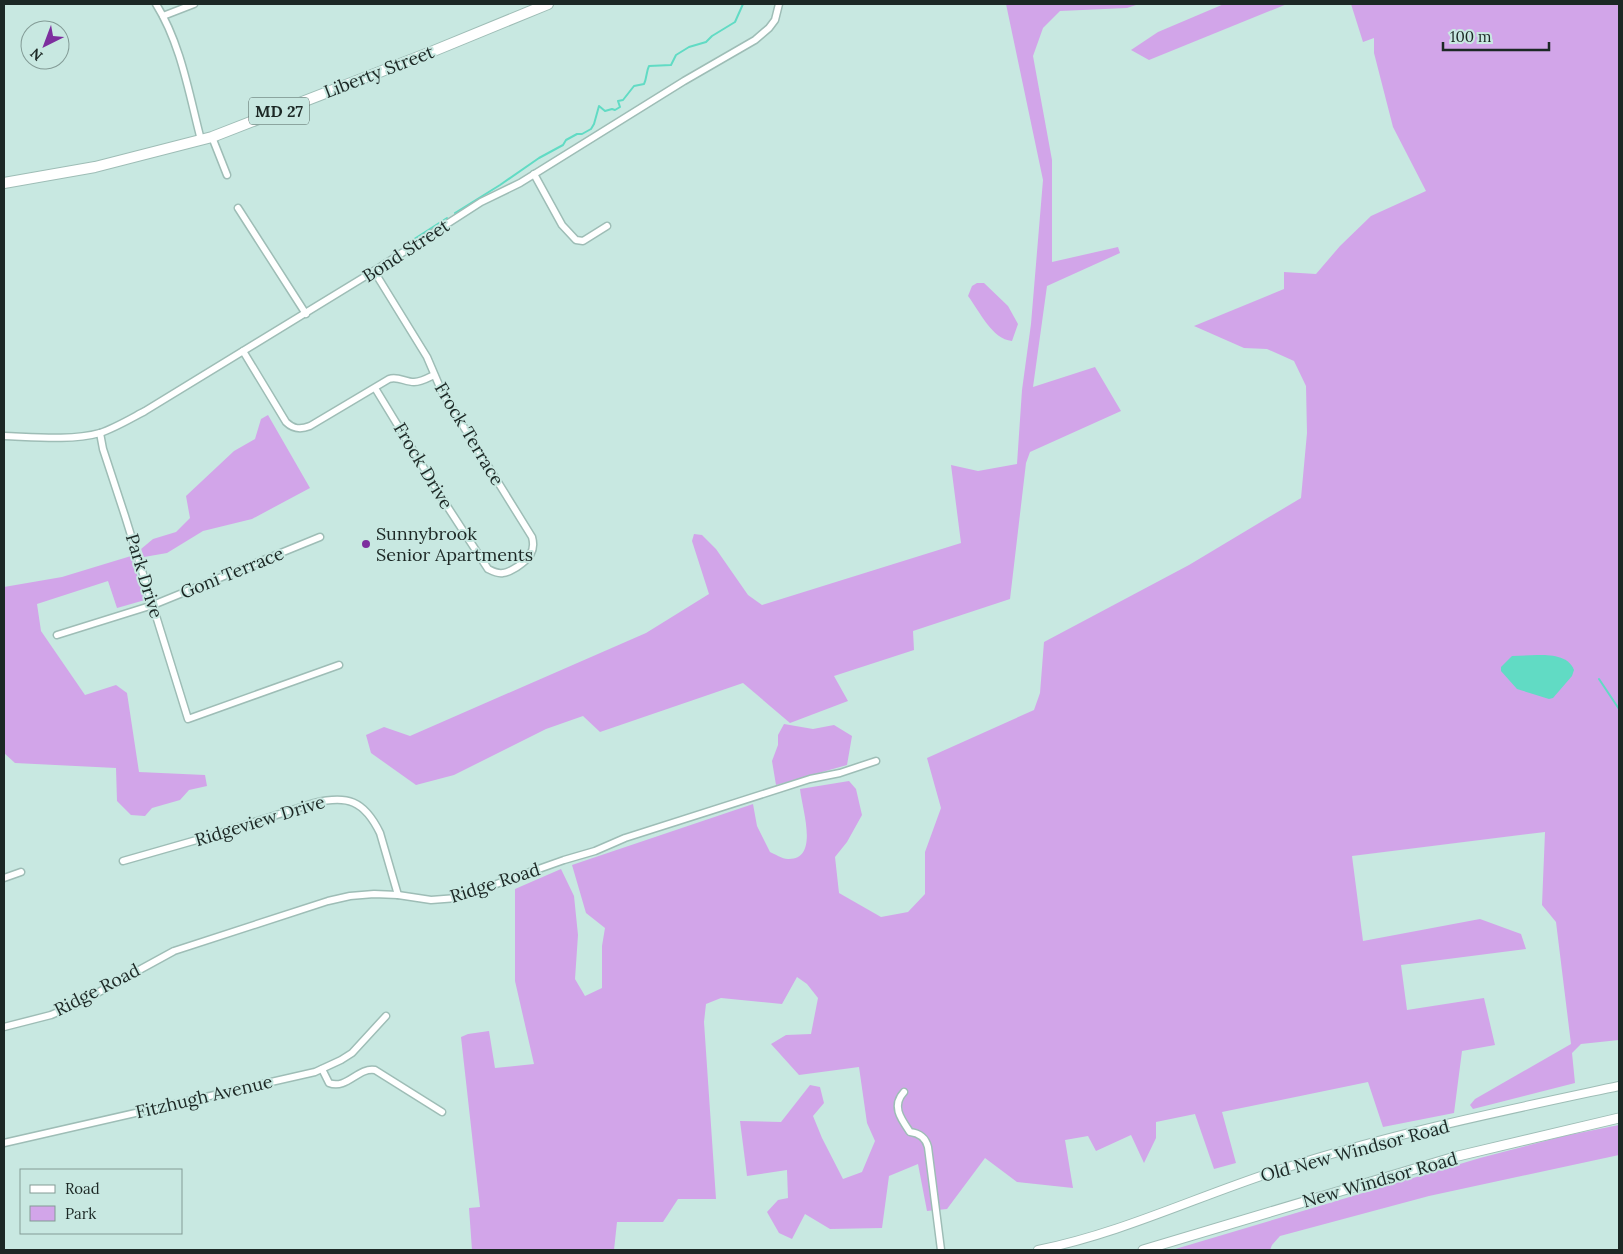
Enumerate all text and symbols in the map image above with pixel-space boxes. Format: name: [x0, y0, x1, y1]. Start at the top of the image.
north arrow: [20, 20, 70, 70]
scale bar: [1443, 20, 1549, 52]
text: 100 m: [1450, 27, 1491, 46]
street label: Liberty Street: [321, 40, 437, 103]
text: N: [26, 44, 46, 65]
road number: MD 27: [249, 98, 309, 124]
street label: Bond Street: [358, 214, 454, 287]
street label: Frock Terrace: [430, 378, 509, 490]
street label: Frock Drive: [389, 418, 458, 513]
place label: Sunnybrook Senior Apartments: [376, 522, 533, 566]
street label: Park Drive: [121, 531, 168, 621]
marker: Sunnybrook Senior Apartments: [360, 538, 372, 550]
street label: Goni Terrace: [177, 541, 287, 604]
street label: Ridgeview Drive: [192, 790, 328, 851]
street label: Ridge Road: [447, 857, 543, 908]
street label: Ridge Road: [50, 958, 144, 1021]
street label: Fitzhugh Avenue: [133, 1070, 275, 1123]
street label: Old New Windsor Road: [1258, 1115, 1452, 1187]
street label: New Windsor Road: [1300, 1148, 1460, 1212]
legend: [20, 1169, 182, 1234]
text: Road: [65, 1179, 100, 1198]
text: Park: [65, 1204, 96, 1223]

